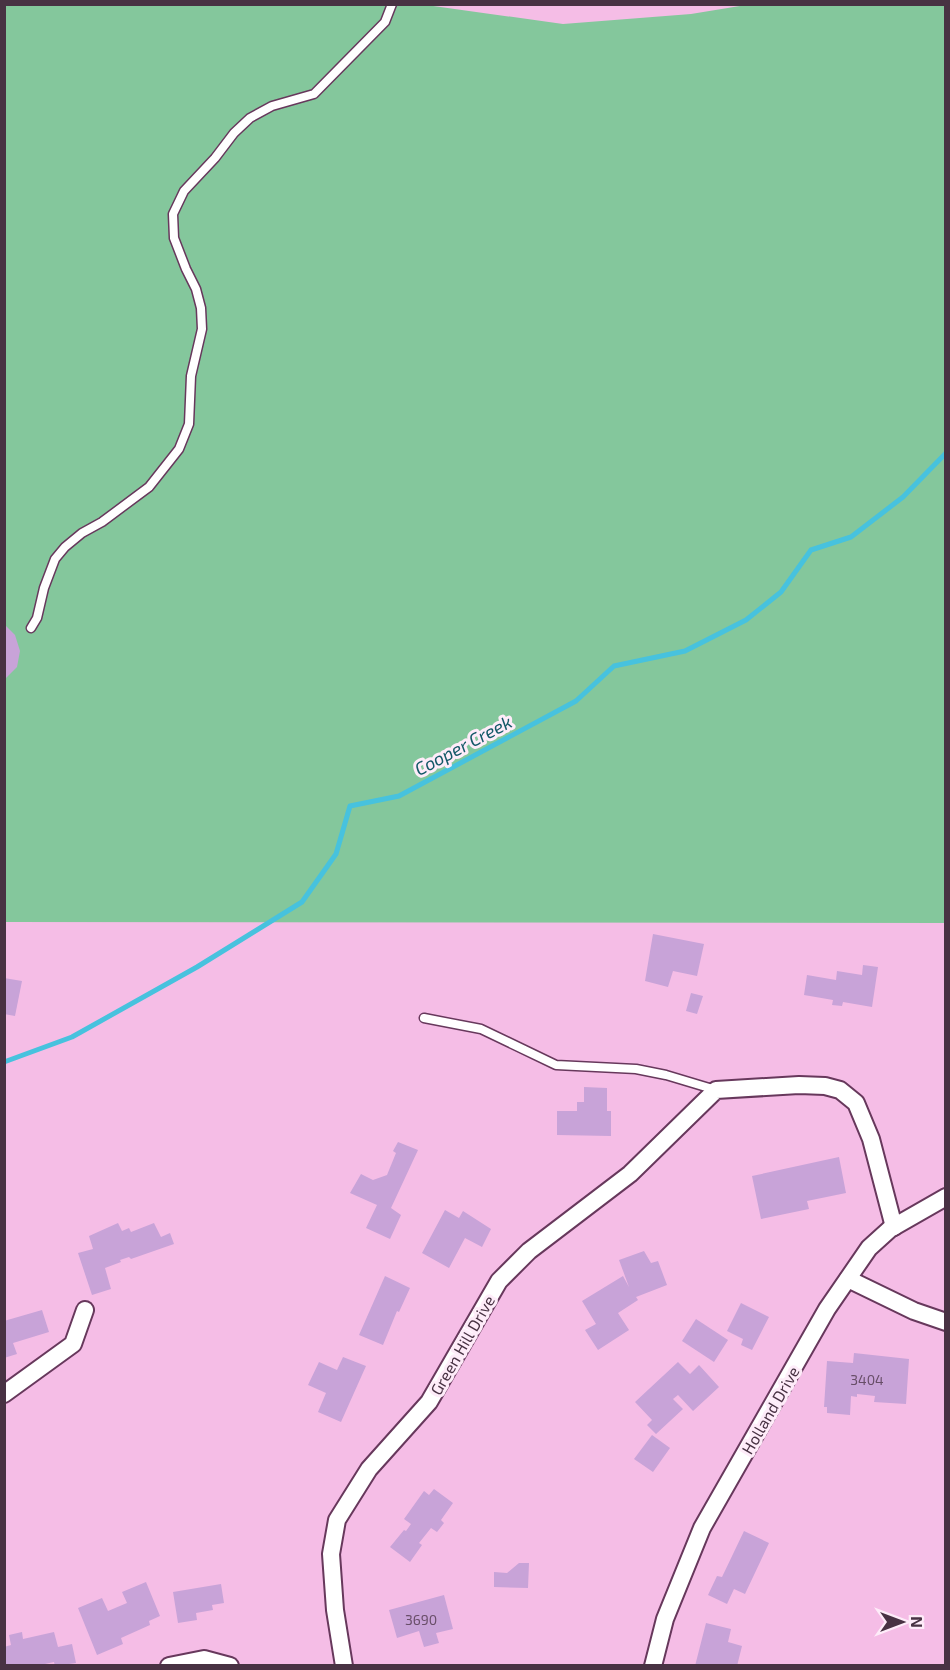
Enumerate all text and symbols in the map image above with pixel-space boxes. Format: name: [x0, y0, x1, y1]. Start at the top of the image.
water label: Cooper Creek: [411, 710, 515, 780]
street label: Green Hill Drive: [426, 1292, 498, 1398]
street label: Holland Drive: [737, 1363, 803, 1457]
house number: 3404: [850, 1371, 884, 1388]
north arrow: [872, 1592, 932, 1652]
house number: 3690: [405, 1611, 437, 1628]
text: N: [908, 1616, 927, 1628]

